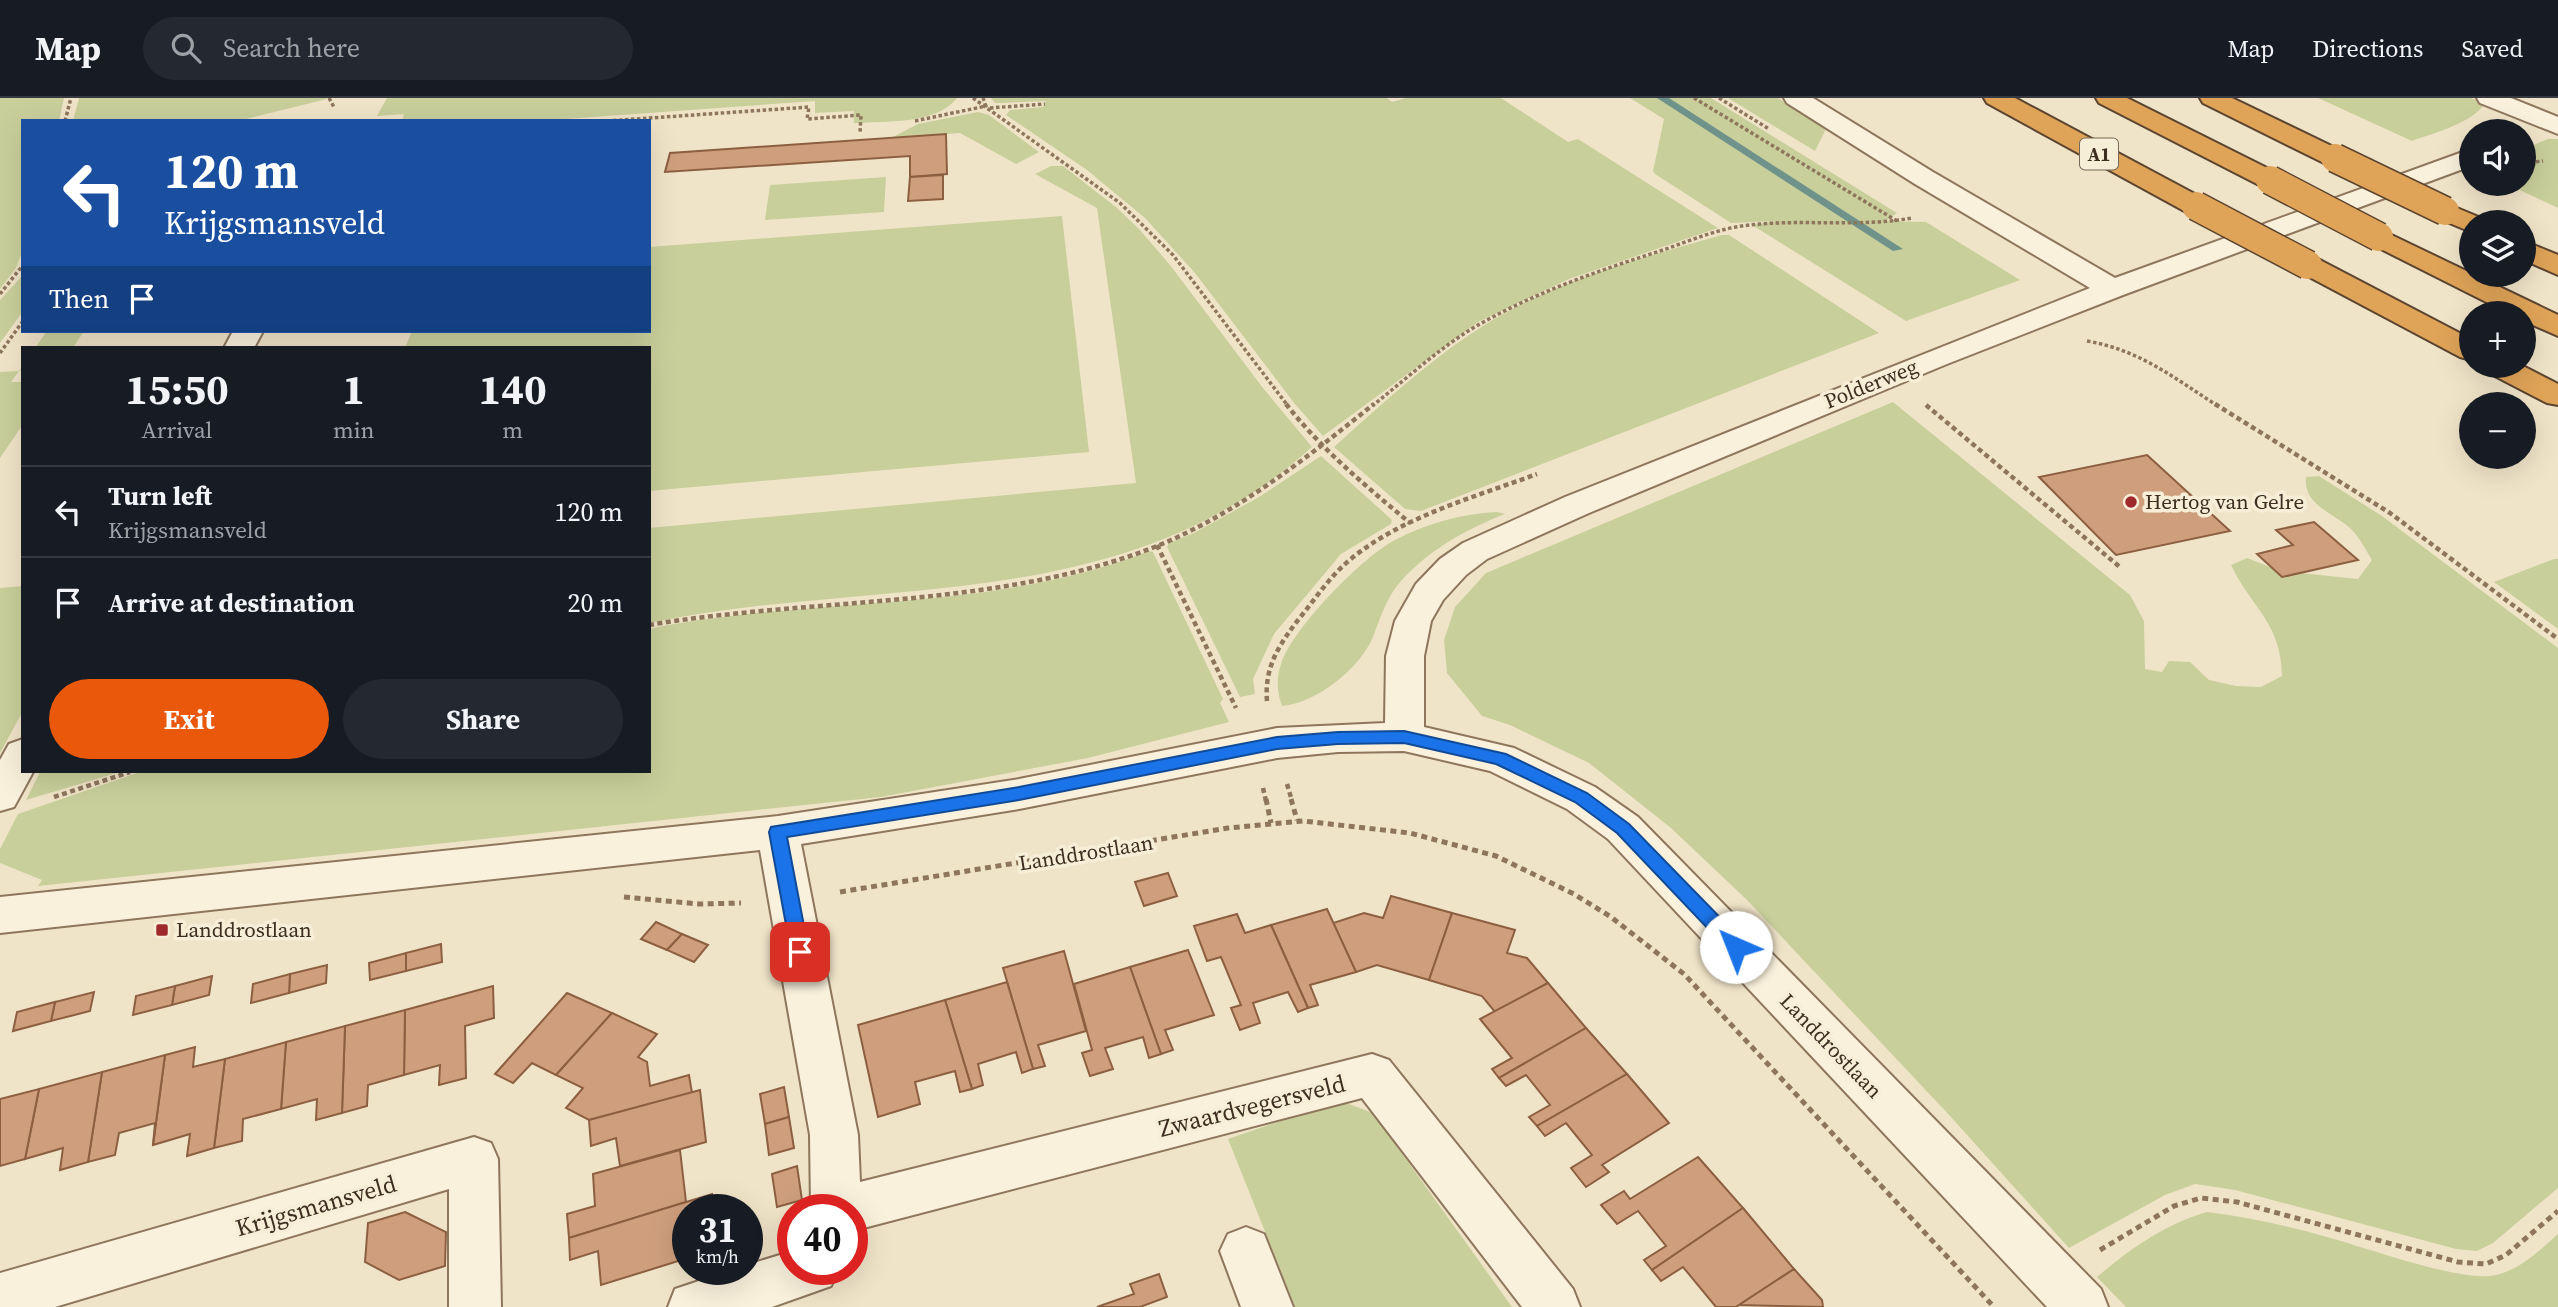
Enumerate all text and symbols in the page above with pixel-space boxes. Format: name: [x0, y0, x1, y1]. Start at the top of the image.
search box: [143, 17, 633, 80]
text: Map: [35, 26, 101, 71]
icon: search: [167, 29, 205, 67]
text: Search here: [223, 30, 360, 66]
text: Map: [2227, 32, 2274, 65]
text: Directions: [2312, 32, 2423, 65]
text: Saved: [2461, 32, 2523, 65]
map controls: [2459, 119, 2536, 469]
button: sound: [2459, 119, 2536, 196]
text: 120 m: [164, 137, 299, 204]
road number: A1: [2080, 138, 2118, 170]
icon: left: [49, 147, 140, 238]
text: Krijgsmansveld: [164, 201, 385, 245]
button: layers: [2459, 210, 2536, 287]
icon: arrive: [123, 280, 161, 318]
text: Then: [49, 281, 109, 317]
button: +: [2459, 301, 2536, 378]
street label: Polderweg: [1820, 352, 1922, 415]
text: 15:50: [125, 360, 229, 418]
text: 1: [342, 360, 365, 418]
text: 140: [479, 360, 547, 418]
button: −: [2459, 392, 2536, 469]
text: Arrival: [141, 414, 212, 446]
text: min: [333, 414, 374, 446]
text: m: [502, 414, 523, 446]
text: Turn left: [108, 478, 212, 514]
place label: Hertog van Gelre: [2145, 487, 2304, 516]
icon: left: [49, 493, 87, 531]
text: 120 m: [555, 494, 623, 530]
marker: Hertog van Gelre: [2123, 494, 2139, 510]
text: Krijgsmansveld: [108, 514, 267, 546]
icon: arrive: [49, 584, 87, 622]
text: Arrive at destination: [108, 585, 355, 621]
text: 20 m: [568, 585, 623, 621]
button: Exit: [49, 679, 329, 759]
button: Share: [343, 679, 623, 759]
street label: Landdrostlaan: [1017, 828, 1156, 877]
position arrow: [1699, 910, 1773, 984]
place label: Landdrostlaan: [176, 915, 312, 944]
marker: Landdrostlaan: [154, 922, 170, 938]
pin: [770, 922, 830, 982]
icon: arrive: [781, 933, 819, 971]
street label: Landdrostlaan: [1774, 987, 1889, 1105]
street label: Zwaardvegersveld: [1155, 1066, 1349, 1145]
street label: Krijgsmansveld: [232, 1167, 400, 1244]
speed limit sign: 40: [777, 1194, 868, 1285]
text: 31: [699, 1206, 736, 1254]
text: km/h: [696, 1244, 739, 1269]

